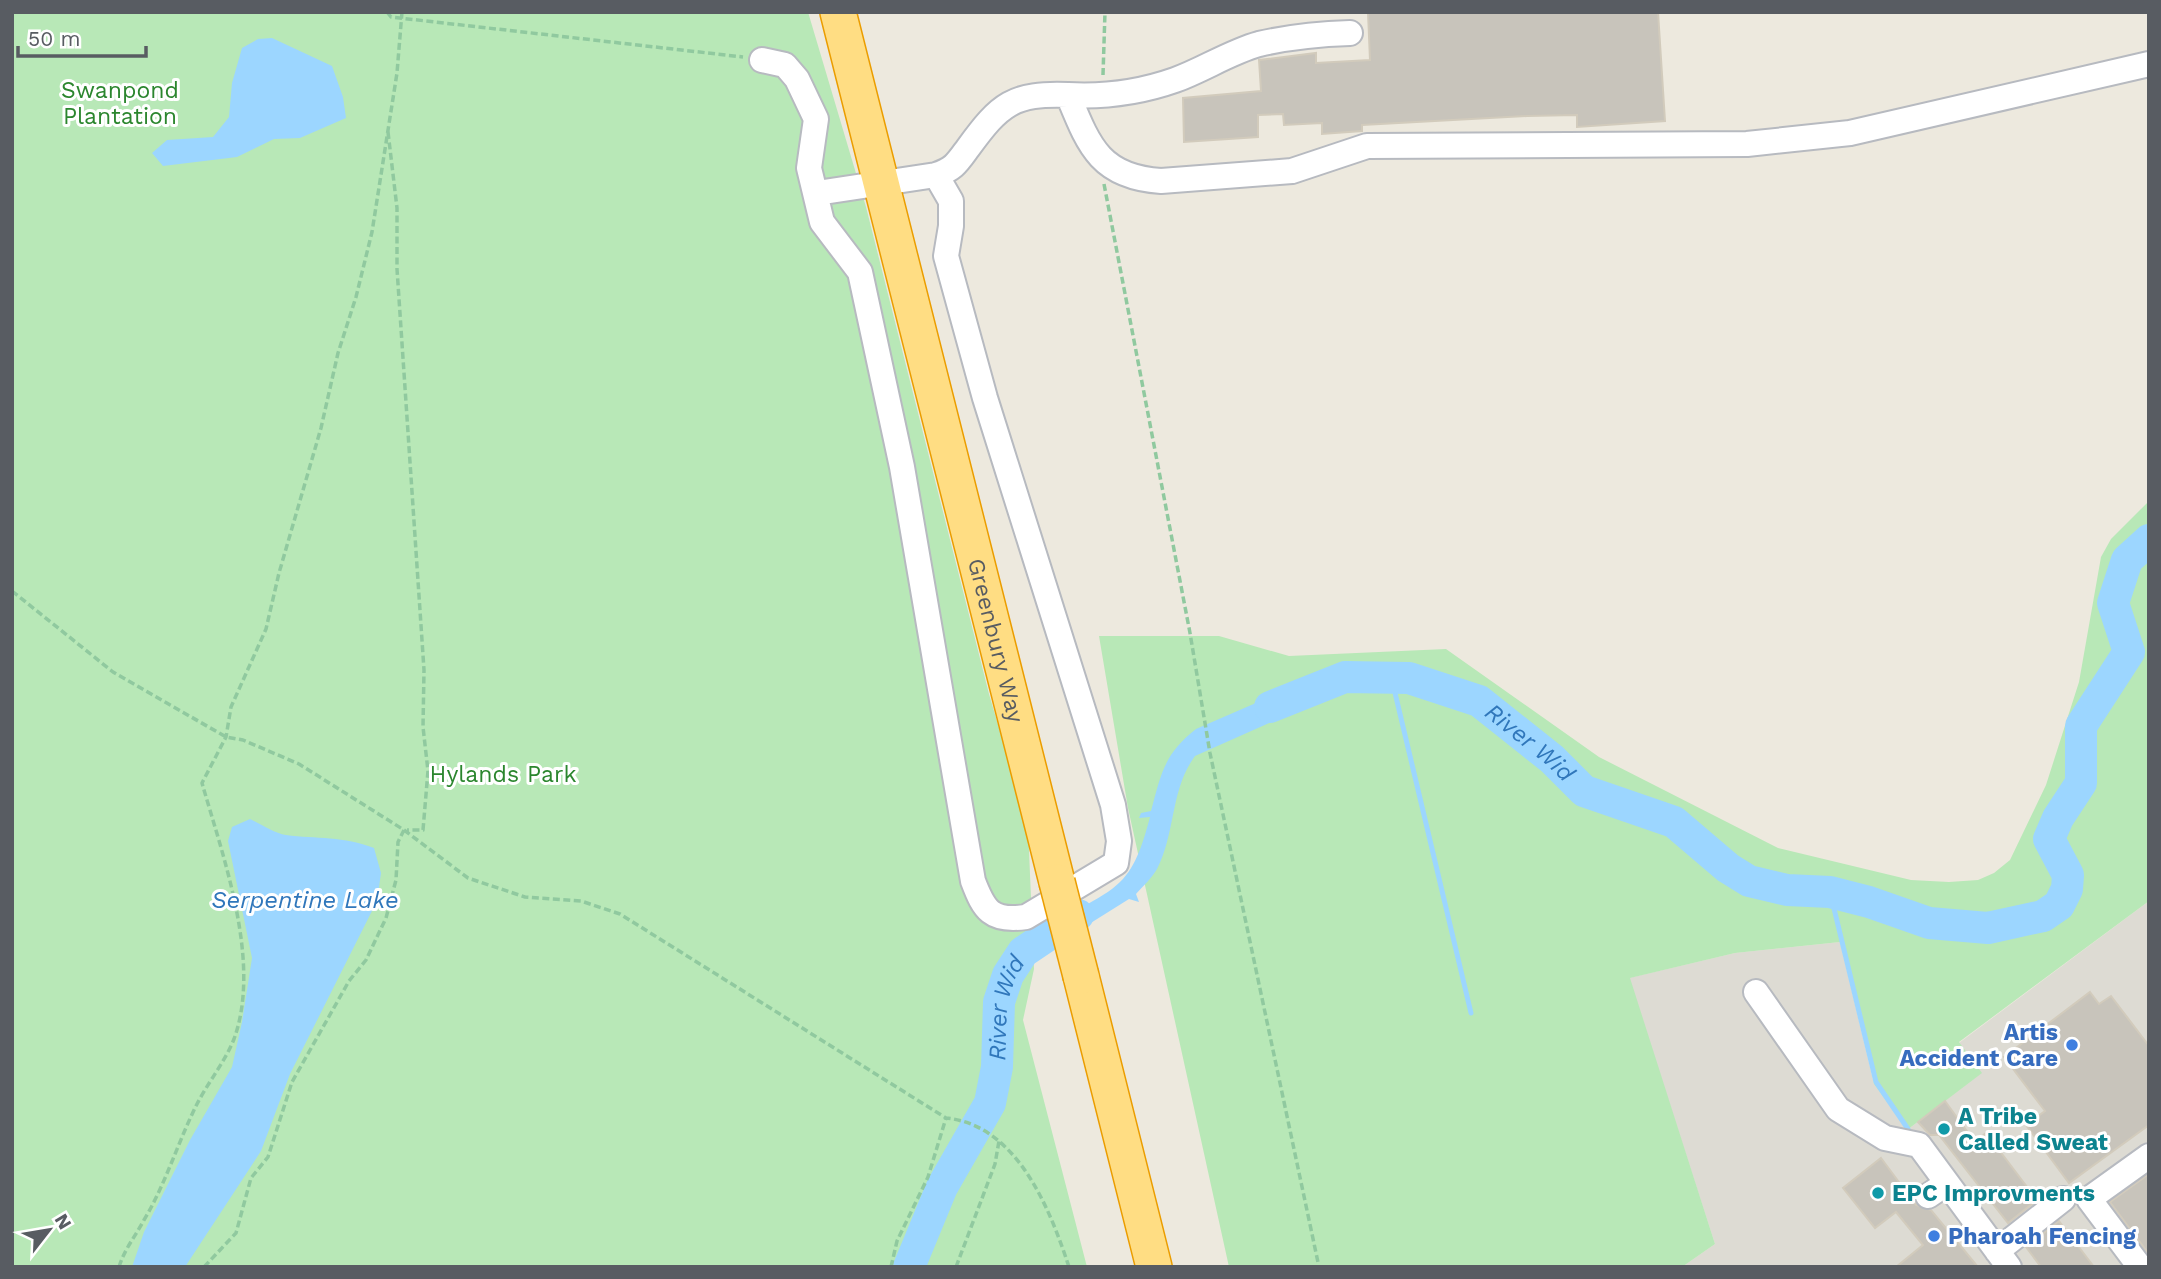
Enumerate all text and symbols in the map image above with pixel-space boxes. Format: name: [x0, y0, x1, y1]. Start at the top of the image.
scale bar: [18, 14, 145, 58]
text: 50 m: [28, 26, 80, 51]
park label: Swanpond Plantation: [61, 77, 179, 130]
street label: Greenbury Way: [963, 555, 1030, 726]
water label: River Wid: [1480, 697, 1581, 788]
park label: Hylands Park: [430, 761, 576, 788]
water label: Serpentine Lake: [211, 886, 399, 914]
water label: River Wid: [983, 949, 1031, 1061]
place label: Artis Accident Care: [1899, 1019, 2058, 1072]
marker: Artis Accident Care: [2064, 1037, 2080, 1053]
place label: A Tribe Called Sweat: [1958, 1103, 2108, 1156]
marker: A Tribe Called Sweat: [1936, 1121, 1952, 1137]
place label: EPC Improvments: [1892, 1180, 2095, 1207]
marker: EPC Improvments: [1870, 1185, 1886, 1201]
north arrow: [14, 1195, 84, 1265]
text: N: [50, 1210, 77, 1233]
place label: Pharoah Fencing: [1948, 1223, 2136, 1250]
marker: Pharoah Fencing: [1926, 1228, 1942, 1244]

